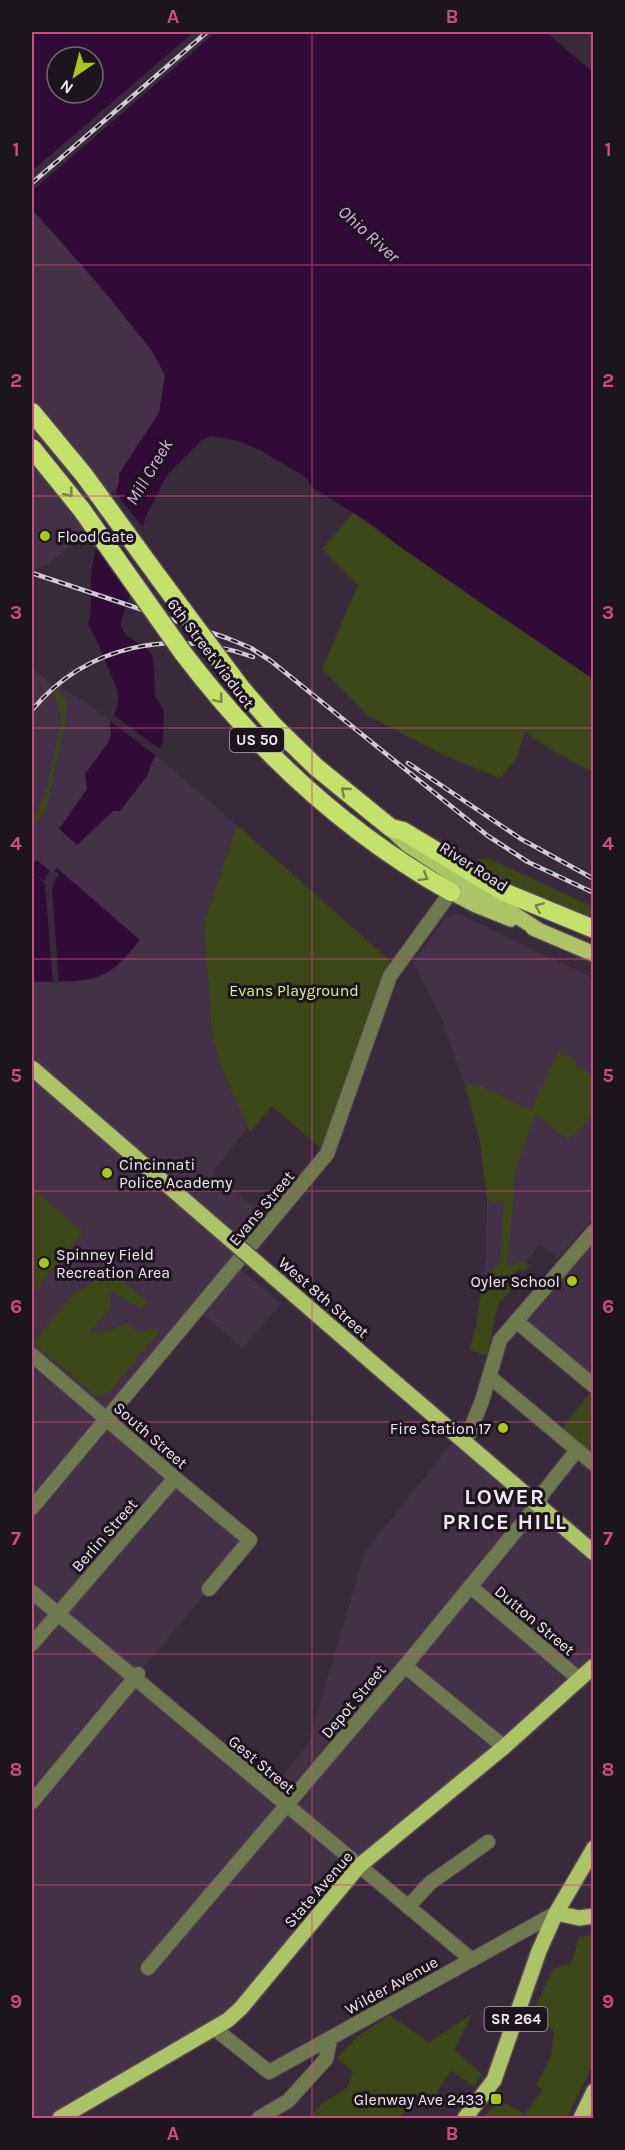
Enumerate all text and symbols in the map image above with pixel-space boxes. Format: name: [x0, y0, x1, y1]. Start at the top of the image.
text: A: [167, 5, 180, 28]
text: B: [446, 5, 458, 28]
north arrow: [45, 45, 105, 105]
text: N: [57, 76, 77, 98]
text: 1: [12, 138, 20, 161]
text: 1: [604, 138, 612, 161]
water label: Ohio River: [334, 201, 405, 268]
text: 2: [10, 369, 22, 392]
text: 2: [602, 369, 614, 392]
water label: Mill Creek: [121, 434, 178, 509]
one-way arrow: [62, 486, 73, 497]
place label: Flood Gate: [57, 527, 134, 546]
marker: Flood Gate: [38, 529, 52, 543]
street label: 6th Street Viaduct: [163, 595, 258, 712]
text: 3: [10, 601, 22, 624]
text: 3: [602, 601, 614, 624]
one-way arrow: [212, 692, 223, 703]
road number: US 50: [230, 728, 284, 752]
one-way arrow: [341, 788, 352, 799]
text: 4: [10, 832, 22, 855]
text: 4: [602, 832, 614, 855]
street label: River Road: [436, 837, 511, 895]
one-way arrow: [418, 869, 428, 881]
one-way arrow: [534, 902, 545, 914]
park label: Evans Playground: [229, 981, 359, 1000]
text: 5: [10, 1064, 22, 1087]
text: 5: [602, 1064, 614, 1087]
place label: Cincinnati Police Academy: [119, 1155, 233, 1192]
marker: Cincinnati Police Academy: [100, 1166, 114, 1180]
street label: Evans Street: [225, 1167, 298, 1250]
place label: Spinney Field Recreation Area: [56, 1245, 170, 1282]
street label: West 8th Street: [275, 1253, 373, 1342]
marker: Spinney Field Recreation Area: [37, 1256, 51, 1270]
place label: Oyler School: [470, 1272, 560, 1291]
marker: Oyler School: [565, 1274, 579, 1288]
text: 6: [10, 1295, 22, 1318]
text: 6: [602, 1295, 614, 1318]
street label: South Street: [110, 1398, 191, 1473]
place label: Fire Station 17: [390, 1419, 491, 1438]
marker: Fire Station 17: [496, 1421, 510, 1435]
district label: LOWER PRICE HILL: [443, 1484, 568, 1535]
street label: Berlin Street: [67, 1495, 141, 1576]
text: 7: [11, 1527, 21, 1550]
text: 7: [603, 1527, 613, 1550]
street label: Dutton Street: [491, 1581, 578, 1659]
street label: Depot Street: [317, 1661, 390, 1742]
street label: Gest Street: [225, 1731, 299, 1798]
text: 8: [10, 1758, 22, 1781]
text: 8: [602, 1758, 614, 1781]
street label: State Avenue: [280, 1847, 357, 1931]
street label: Wilder Avenue: [341, 1952, 441, 2019]
text: 9: [10, 1990, 22, 2013]
text: 9: [602, 1990, 614, 2013]
road number: SR 264: [484, 2007, 548, 2031]
place label: Glenway Ave 2433: [354, 2090, 484, 2109]
marker: Glenway Ave 2433: [489, 2092, 503, 2106]
text: A: [167, 2122, 180, 2145]
text: B: [446, 2122, 458, 2145]

